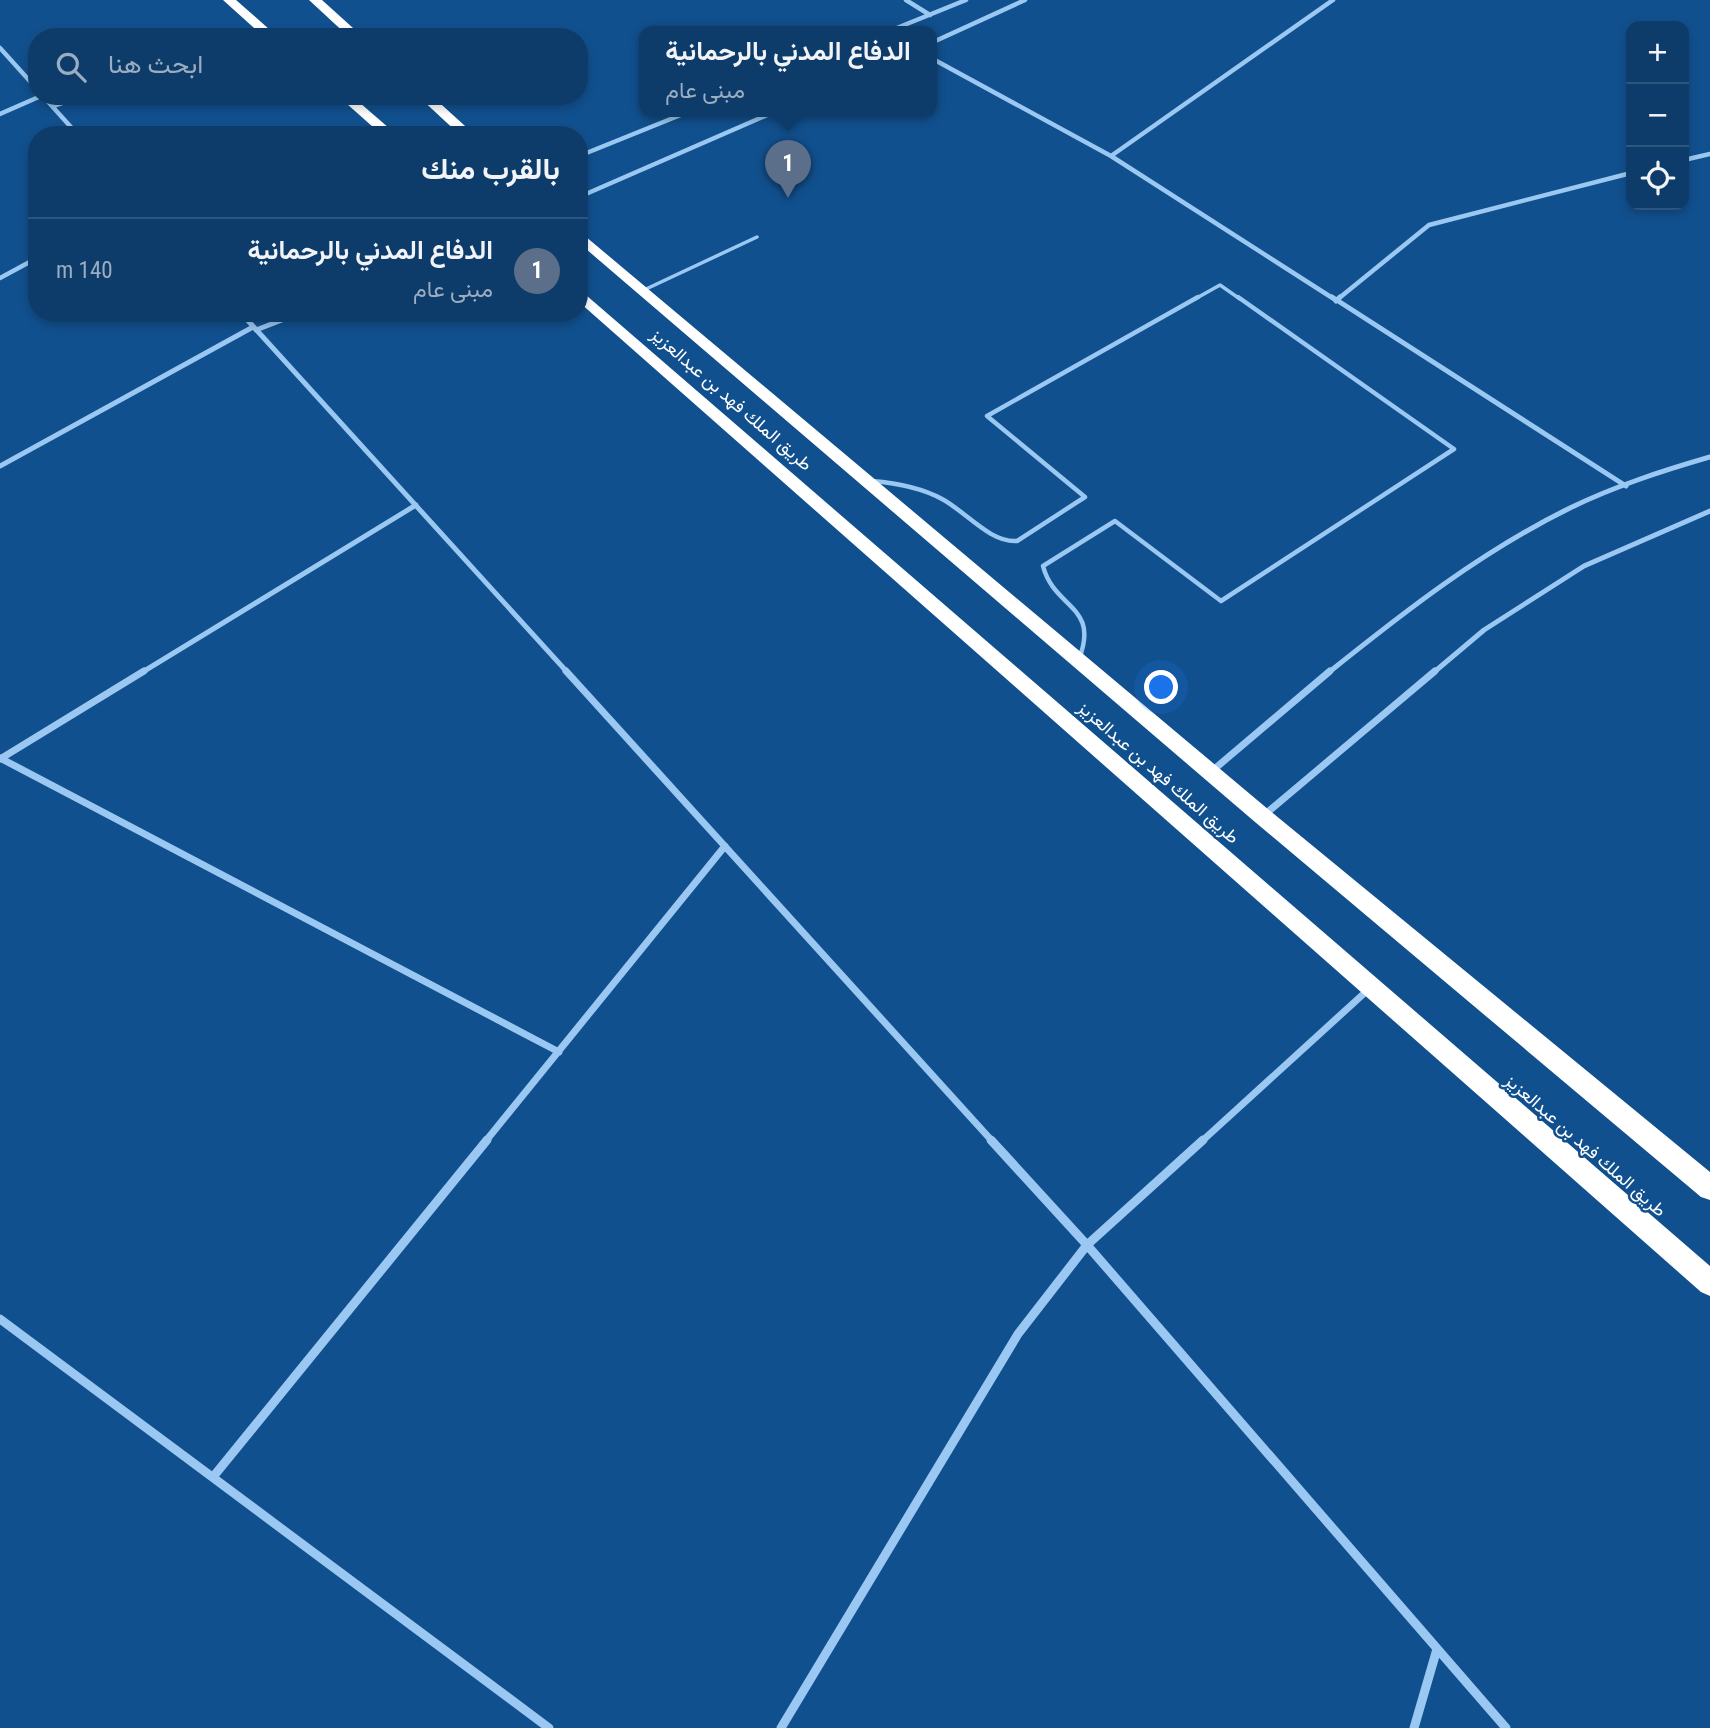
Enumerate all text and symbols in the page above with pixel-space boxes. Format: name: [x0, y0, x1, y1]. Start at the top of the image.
map controls: [1626, 21, 1689, 210]
button: +: [1626, 21, 1689, 84]
popup: [639, 26, 937, 117]
search box: [28, 28, 588, 105]
text: الدفاع المدني بالرحمانية: [665, 36, 911, 66]
icon: search: [52, 48, 90, 86]
text: ابحث هنا: [108, 49, 203, 79]
text: مبنى عام: [665, 77, 745, 104]
button: −: [1626, 84, 1689, 147]
pin: 1: [765, 140, 811, 198]
button: locate: [1626, 147, 1689, 210]
text: بالقرب منك: [421, 151, 560, 186]
text: الدفاع المدني بالرحمانية: [247, 235, 493, 265]
text: 140 m: [56, 257, 113, 284]
text: 1: [531, 257, 543, 284]
text: مبنى عام: [413, 276, 493, 303]
street label: طريق الملك فهد بن عبدالعزيز: [646, 323, 817, 475]
your location: [1144, 670, 1178, 704]
street label: طريق الملك فهد بن عبدالعزيز: [1073, 696, 1244, 848]
street label: طريق الملك فهد بن عبدالعزيز: [1500, 1069, 1671, 1221]

